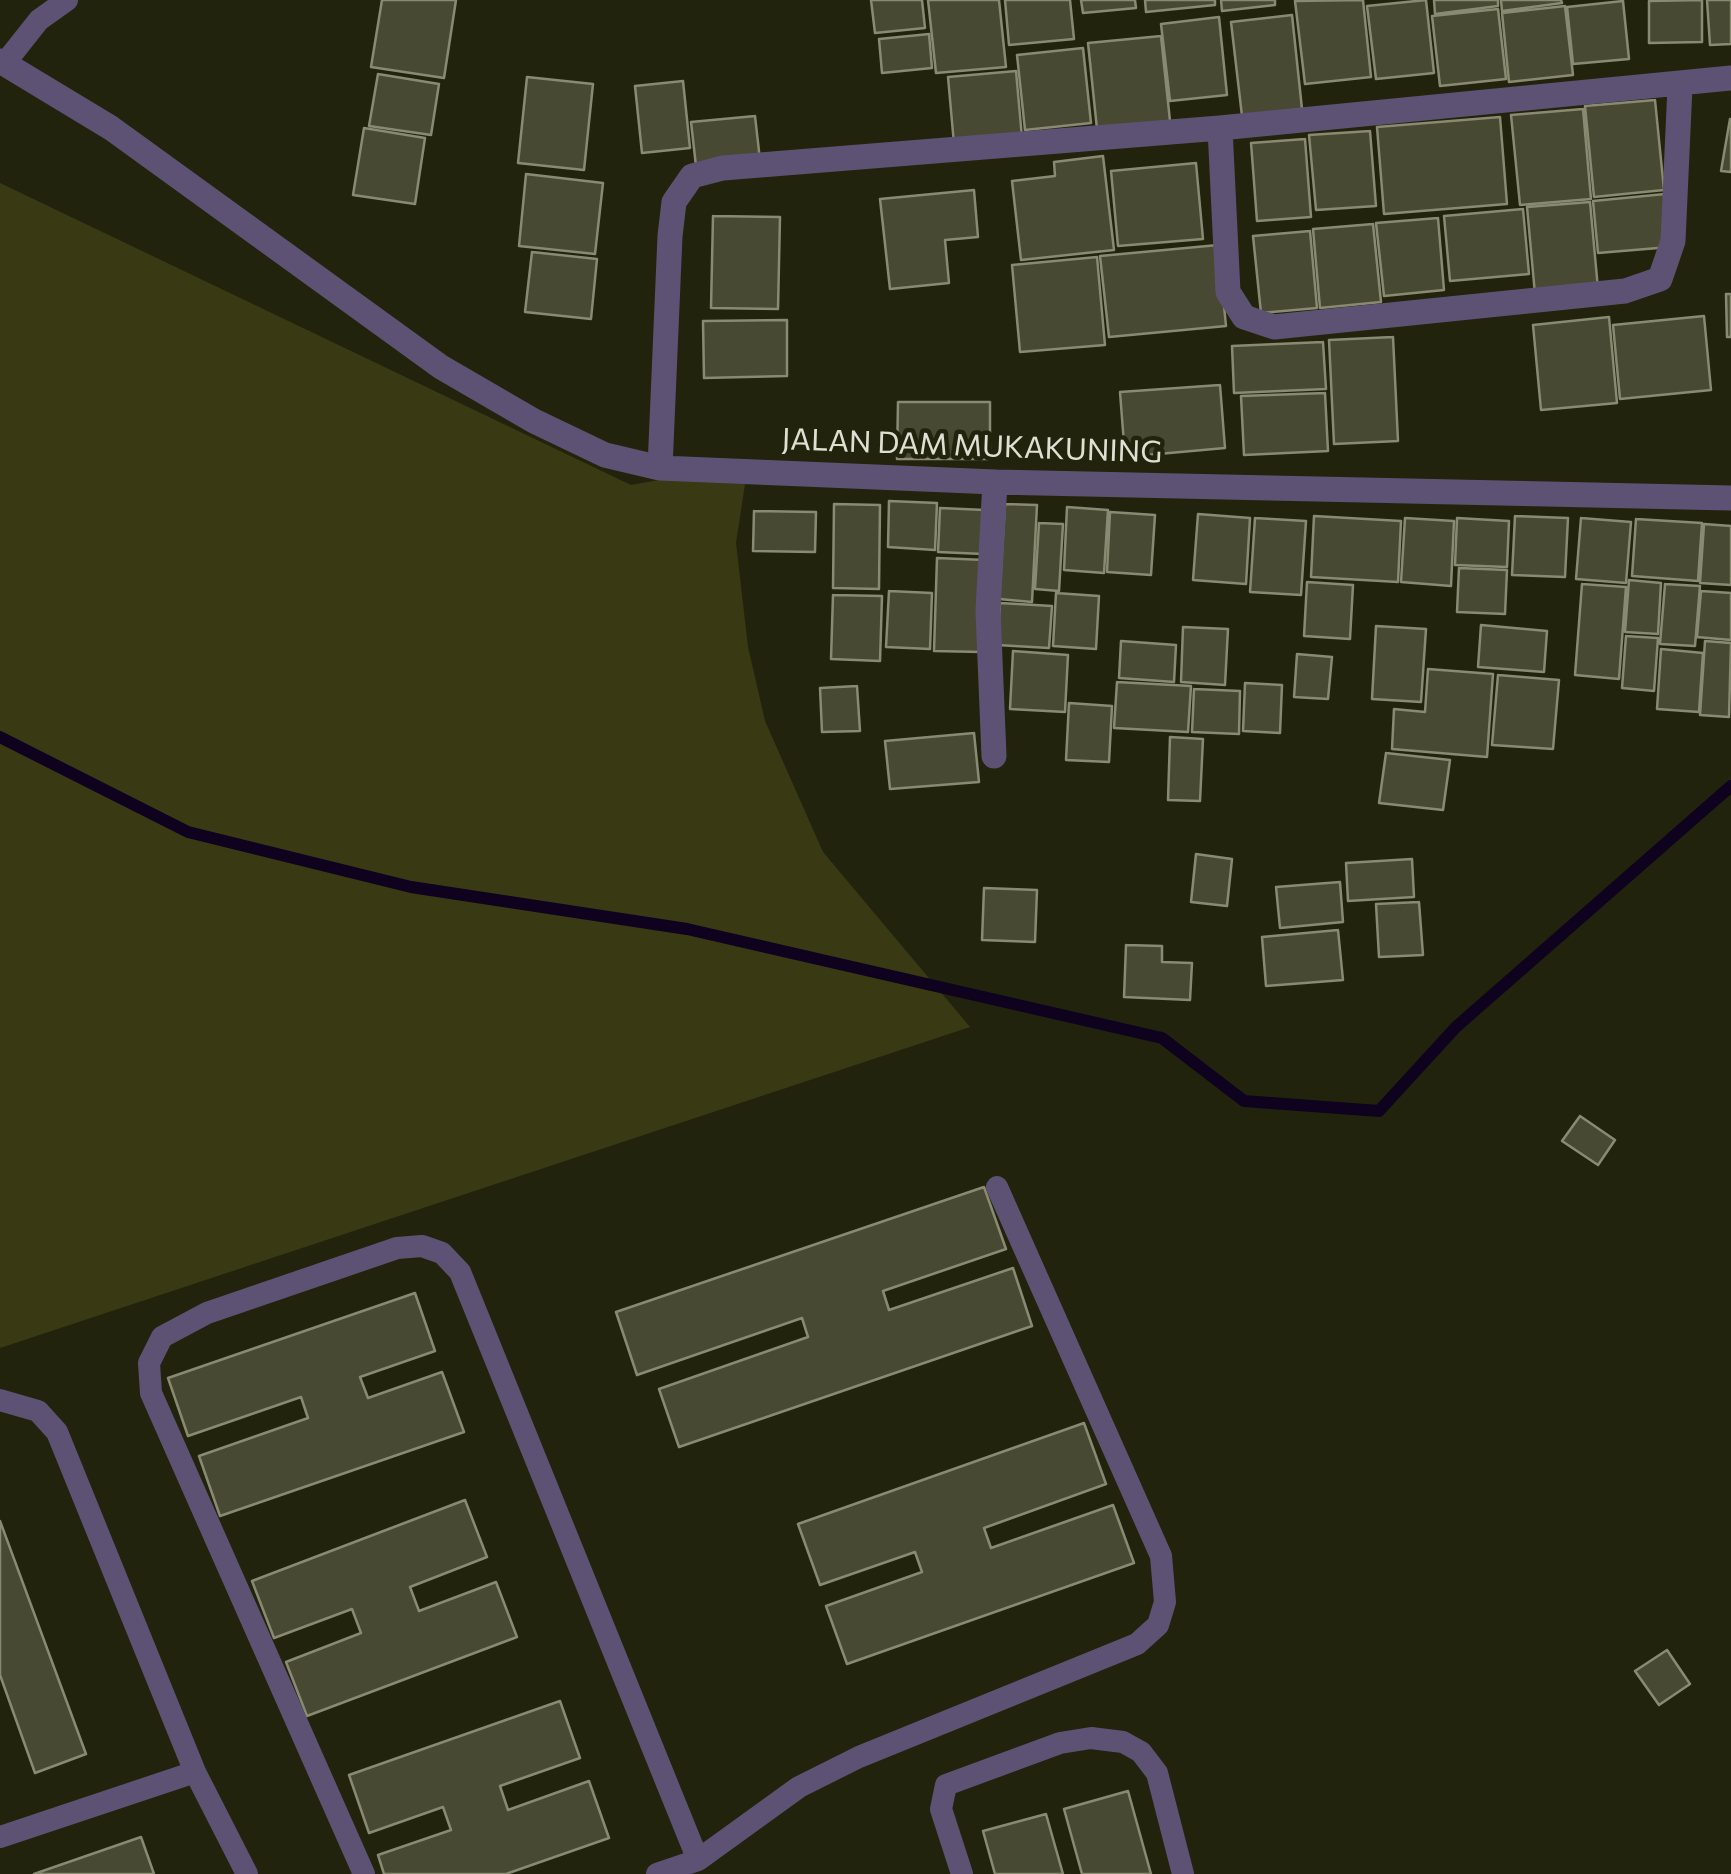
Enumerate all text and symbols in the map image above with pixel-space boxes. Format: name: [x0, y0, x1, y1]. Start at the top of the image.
street label: JALAN DAM MUKAKUNING: [781, 421, 1163, 471]

